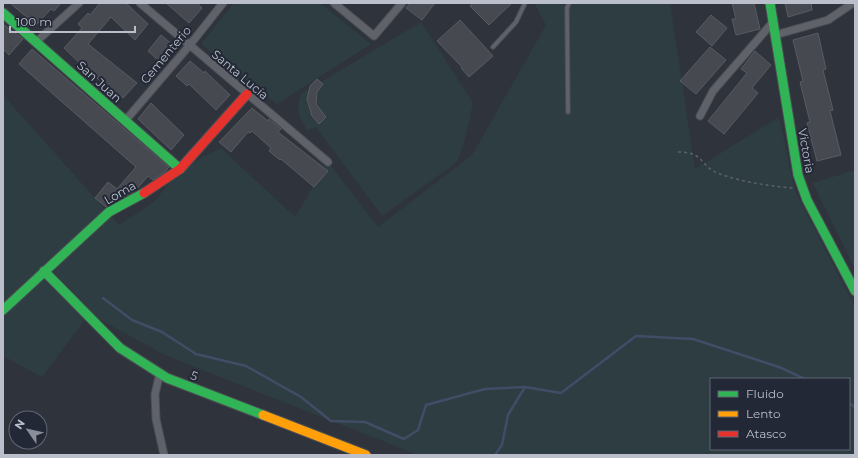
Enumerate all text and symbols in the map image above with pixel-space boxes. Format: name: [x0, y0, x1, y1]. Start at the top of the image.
scale bar: [10, 8, 135, 34]
text: 100 m: [16, 14, 52, 29]
street label: Cementerio: [137, 23, 194, 87]
street label: Santa Lucía: [209, 47, 272, 103]
street label: San Juan: [74, 58, 125, 106]
street label: Victoria: [795, 127, 818, 175]
street label: Loma: [101, 177, 138, 208]
street label: 5: [188, 367, 200, 384]
legend: [710, 378, 850, 450]
text: Fluido: [746, 386, 784, 401]
text: Lento: [746, 406, 781, 421]
north arrow: [8, 410, 48, 450]
text: N: [11, 417, 28, 432]
text: Atasco: [746, 426, 786, 441]

